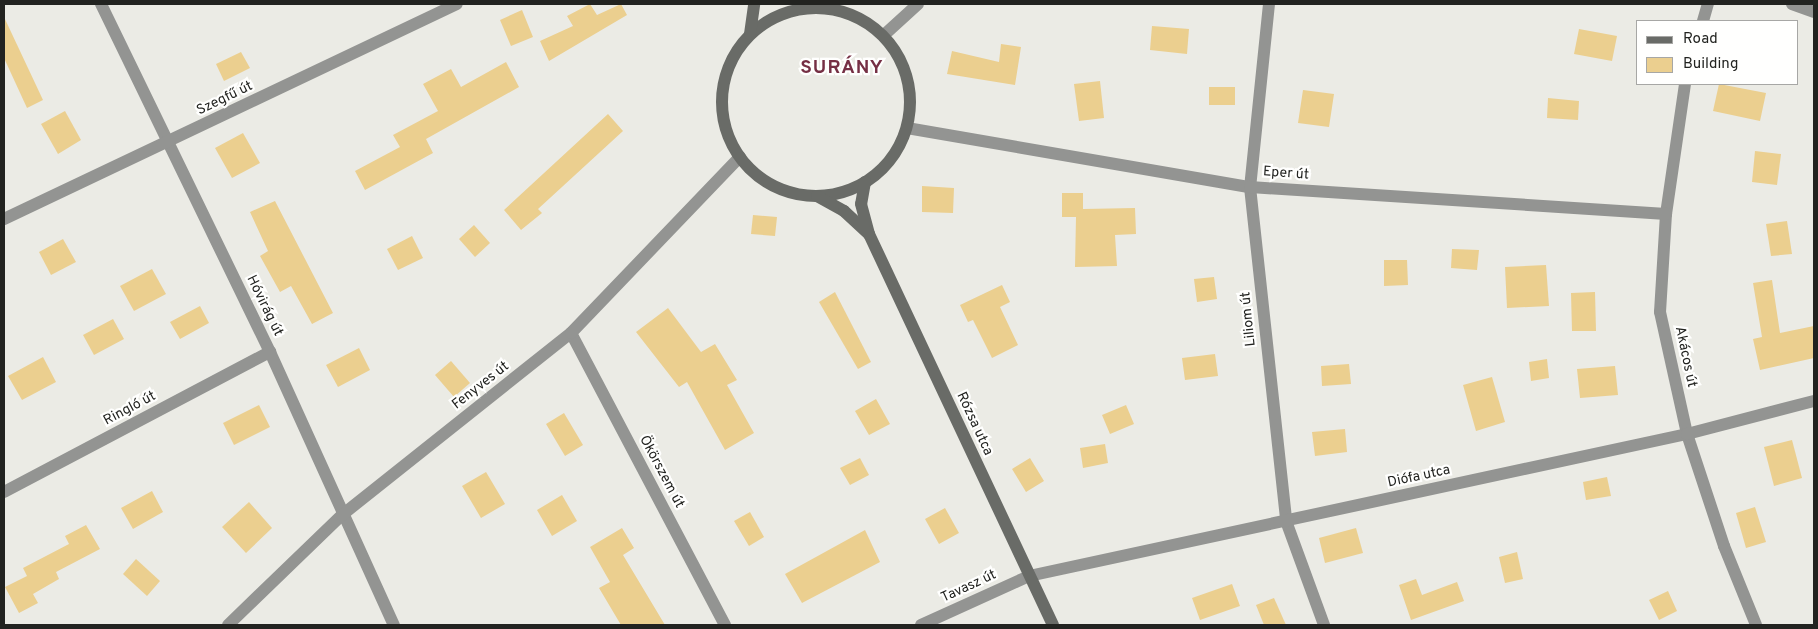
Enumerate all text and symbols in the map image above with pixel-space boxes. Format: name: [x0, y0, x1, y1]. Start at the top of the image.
legend: [1636, 20, 1798, 85]
text: Road: [1683, 30, 1718, 49]
text: Building: [1683, 55, 1738, 74]
district label: SURÁNY: [799, 58, 885, 80]
street label: Szegfű út: [194, 78, 256, 120]
street label: Eper út: [1262, 164, 1310, 184]
street label: Hóvirág út: [242, 273, 286, 339]
street label: Liliom út: [1238, 291, 1260, 347]
street label: Akácos út: [1670, 325, 1700, 389]
street label: Fenyves út: [449, 359, 513, 413]
street label: Ringló út: [101, 388, 159, 430]
street label: Rózsa utca: [952, 390, 996, 458]
street label: Ökörszem út: [635, 433, 687, 511]
street label: Diófa utca: [1386, 462, 1452, 492]
street label: Tavasz út: [939, 567, 999, 607]

